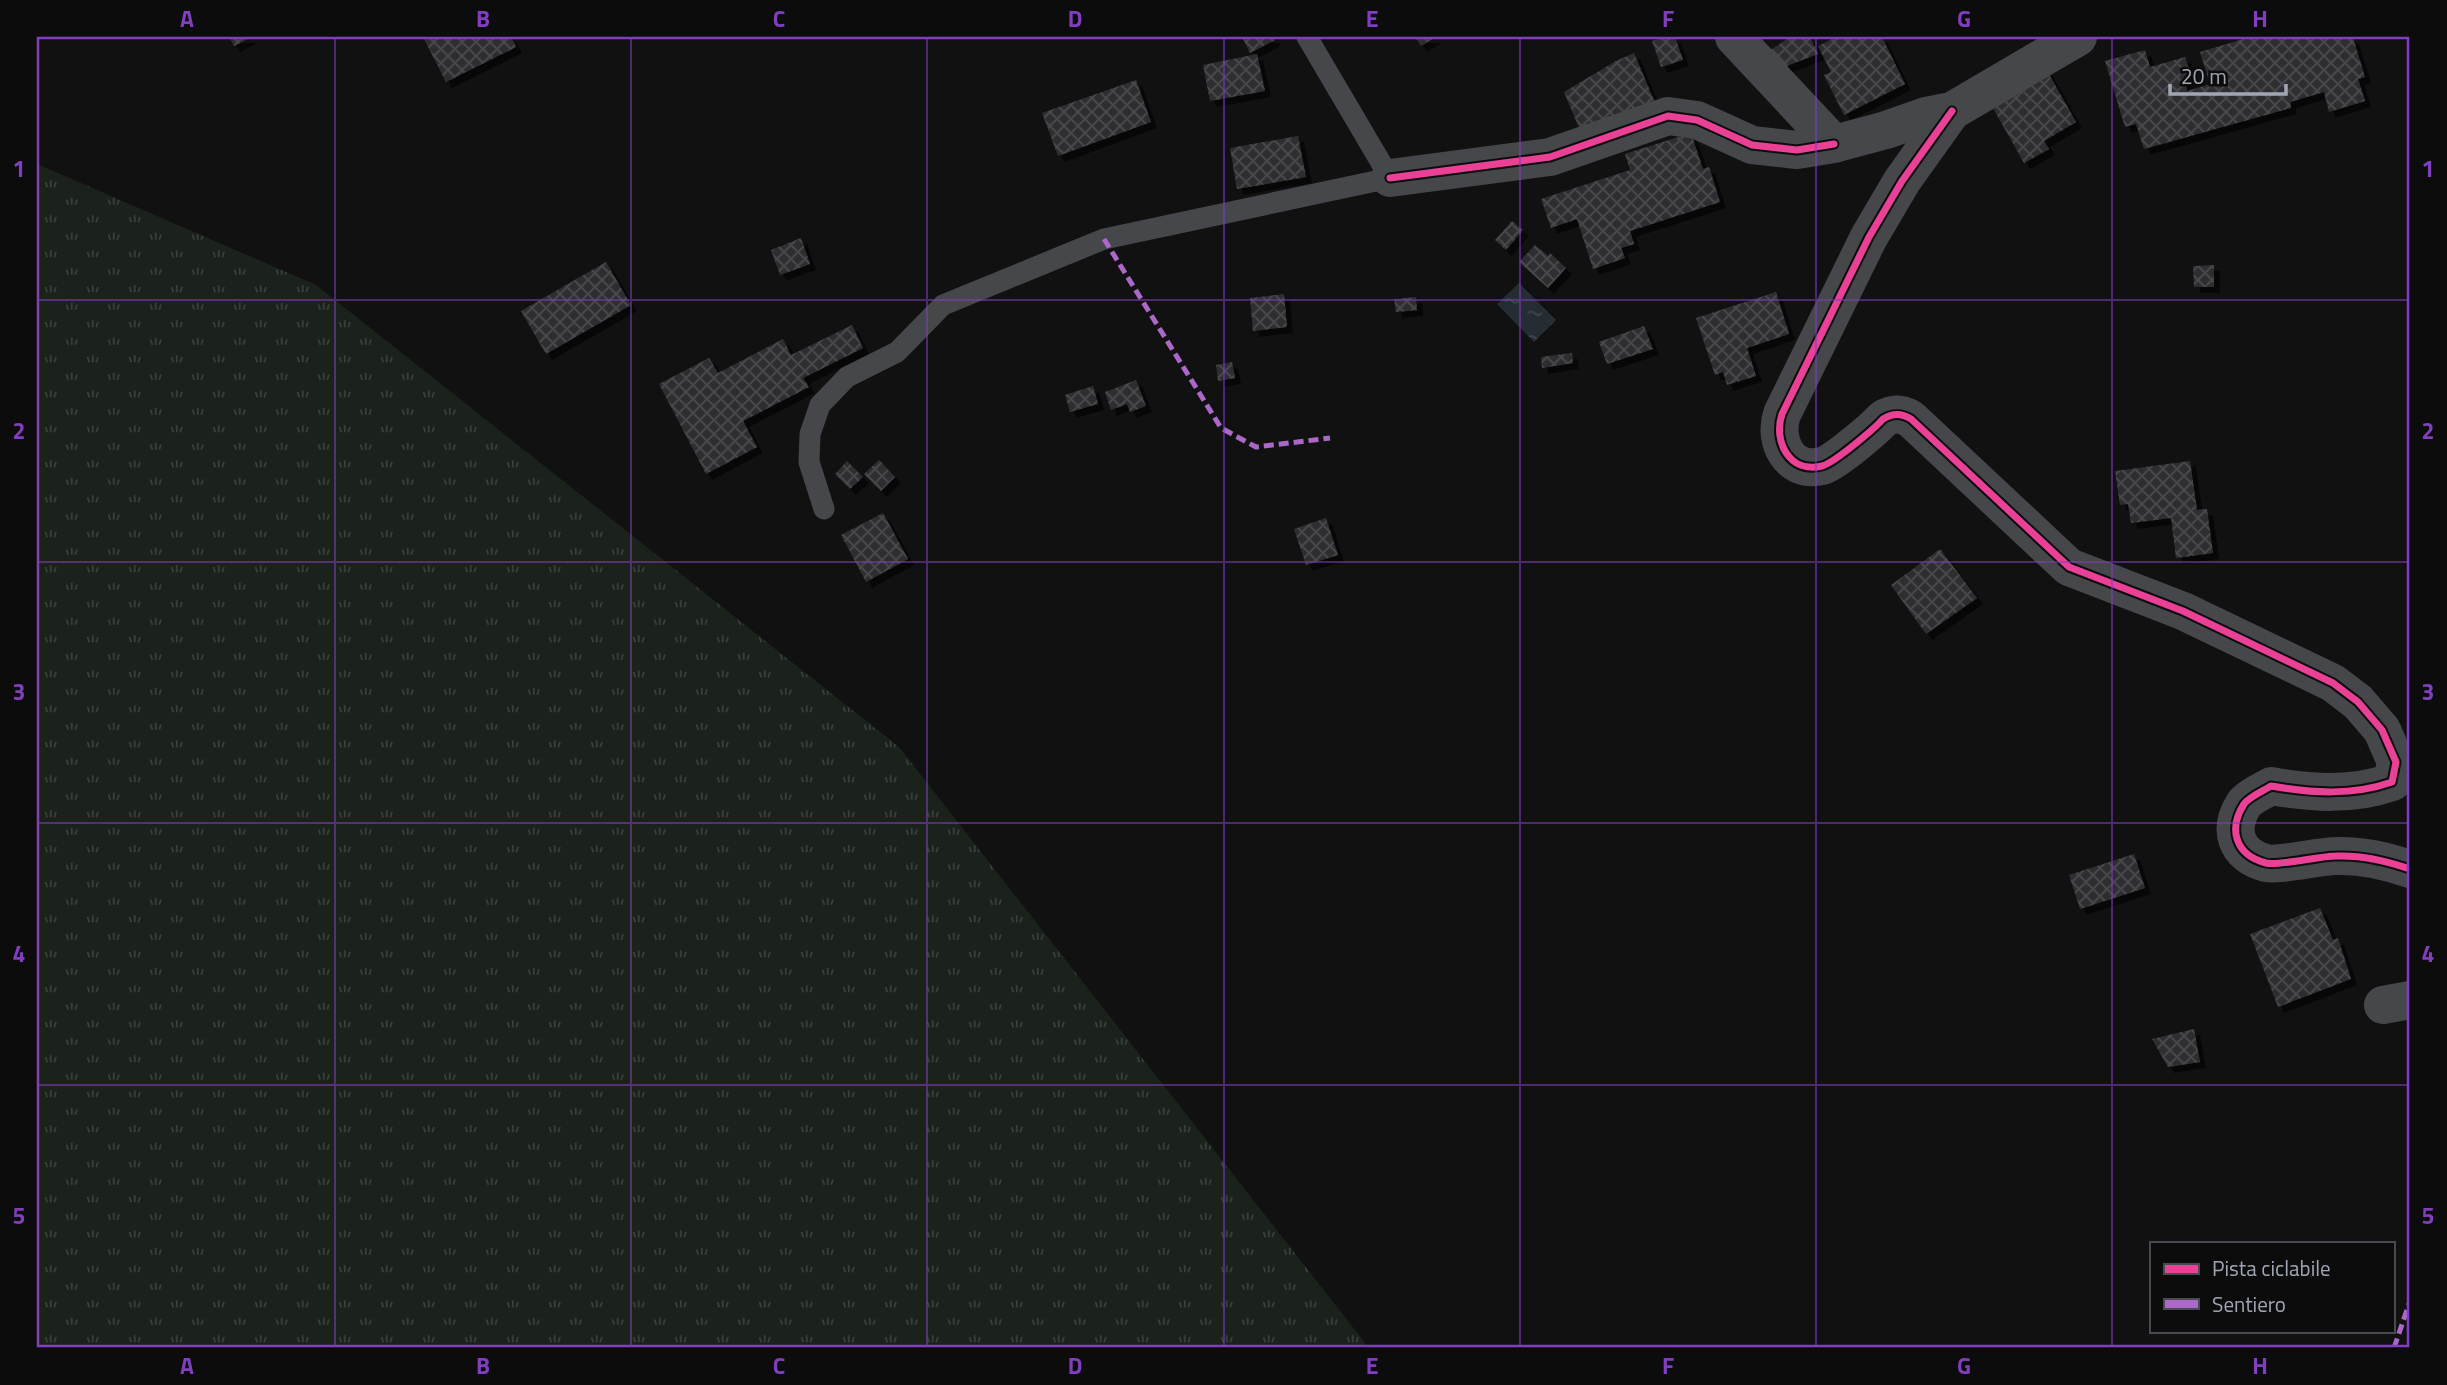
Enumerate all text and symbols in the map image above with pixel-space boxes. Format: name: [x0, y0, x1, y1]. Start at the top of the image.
text: A: [180, 1, 194, 36]
text: B: [476, 1, 490, 36]
text: C: [773, 1, 785, 36]
text: D: [1068, 1, 1082, 36]
text: E: [1366, 1, 1378, 36]
text: F: [1662, 1, 1674, 36]
text: G: [1957, 1, 1971, 36]
text: H: [2252, 1, 2268, 36]
scale bar: [2170, 52, 2286, 96]
text: 20 m: [2181, 60, 2227, 92]
text: 1: [13, 151, 25, 186]
text: 1: [2422, 151, 2434, 186]
text: 2: [13, 413, 25, 448]
text: 2: [2422, 413, 2434, 448]
text: 3: [13, 674, 25, 709]
text: 3: [2422, 674, 2434, 709]
text: 4: [13, 936, 25, 971]
text: 4: [2422, 936, 2434, 971]
text: 5: [13, 1198, 25, 1233]
text: 5: [2422, 1198, 2434, 1233]
legend: [2150, 1242, 2394, 1332]
text: Pista ciclabile: [2212, 1252, 2331, 1284]
text: Sentiero: [2212, 1288, 2286, 1320]
text: A: [180, 1348, 194, 1383]
text: B: [476, 1348, 490, 1383]
text: C: [773, 1348, 785, 1383]
text: D: [1068, 1348, 1082, 1383]
text: E: [1366, 1348, 1378, 1383]
text: F: [1662, 1348, 1674, 1383]
text: G: [1957, 1348, 1971, 1383]
text: H: [2252, 1348, 2268, 1383]

